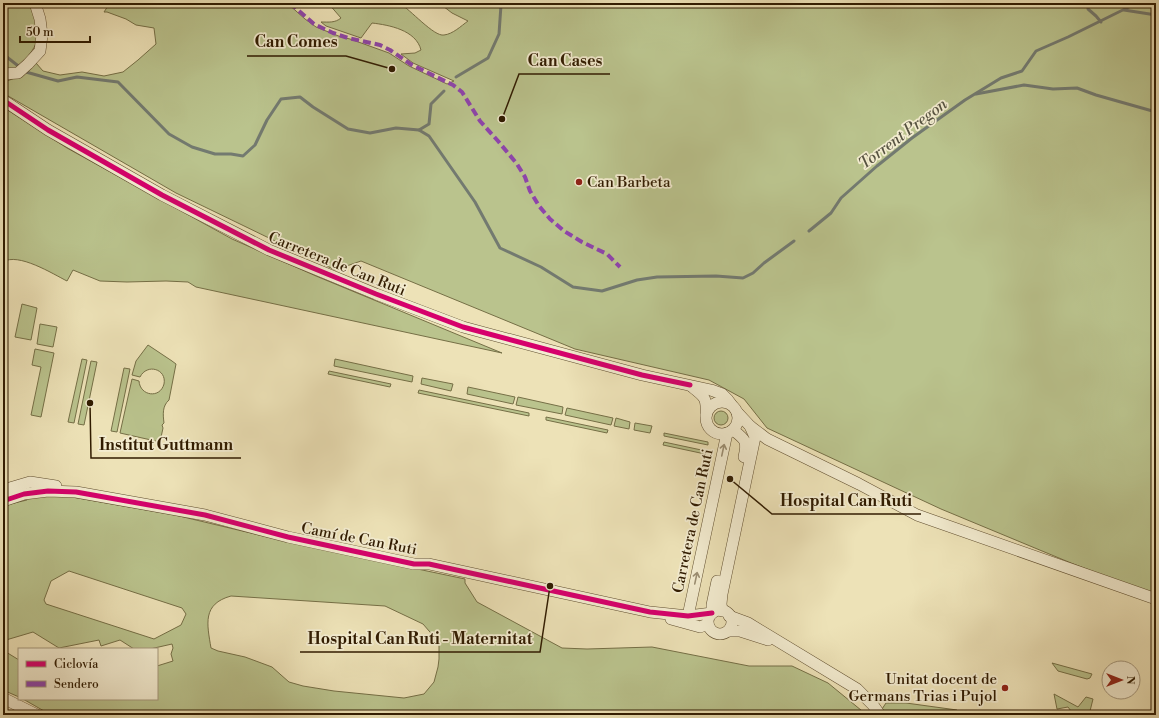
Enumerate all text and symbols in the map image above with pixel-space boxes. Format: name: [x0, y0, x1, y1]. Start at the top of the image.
scale bar: [20, 18, 90, 44]
text: 50 m: [26, 25, 54, 40]
callout: Can Comes: [247, 28, 346, 56]
text: Can Comes: [254, 32, 338, 52]
callout: Can Cases: [519, 46, 610, 74]
text: Can Cases: [528, 51, 603, 71]
water label: Torrent Pregon: [855, 94, 952, 174]
place label: Can Barbeta: [587, 173, 671, 192]
marker: Can Barbeta: [574, 177, 584, 187]
street label: Carretera de Can Ruti: [265, 228, 409, 300]
callout: Institut Guttmann: [91, 430, 241, 458]
text: Institut Guttmann: [99, 435, 233, 455]
one-way arrow: [720, 444, 728, 457]
street label: Carretera de Can Ruti: [668, 447, 718, 595]
callout: Hospital Can Ruti: [772, 486, 921, 514]
text: Hospital Can Ruti: [780, 491, 912, 511]
street label: Camí de Can Ruti: [300, 518, 418, 560]
one-way arrow: [692, 571, 700, 584]
callout: Hospital Can Ruti - Maternitat: [300, 624, 540, 652]
text: Hospital Can Ruti - Maternitat: [308, 629, 533, 649]
legend: [18, 648, 158, 700]
text: Ciclovía: [54, 657, 99, 672]
north arrow: [1101, 660, 1141, 700]
place label: Unitat docent de Germans Trias i Pujol: [849, 670, 998, 706]
text: N: [1123, 676, 1137, 685]
text: Sendero: [54, 677, 99, 692]
marker: Unitat docent de Germans Trias i Pujol: [1000, 683, 1010, 693]

